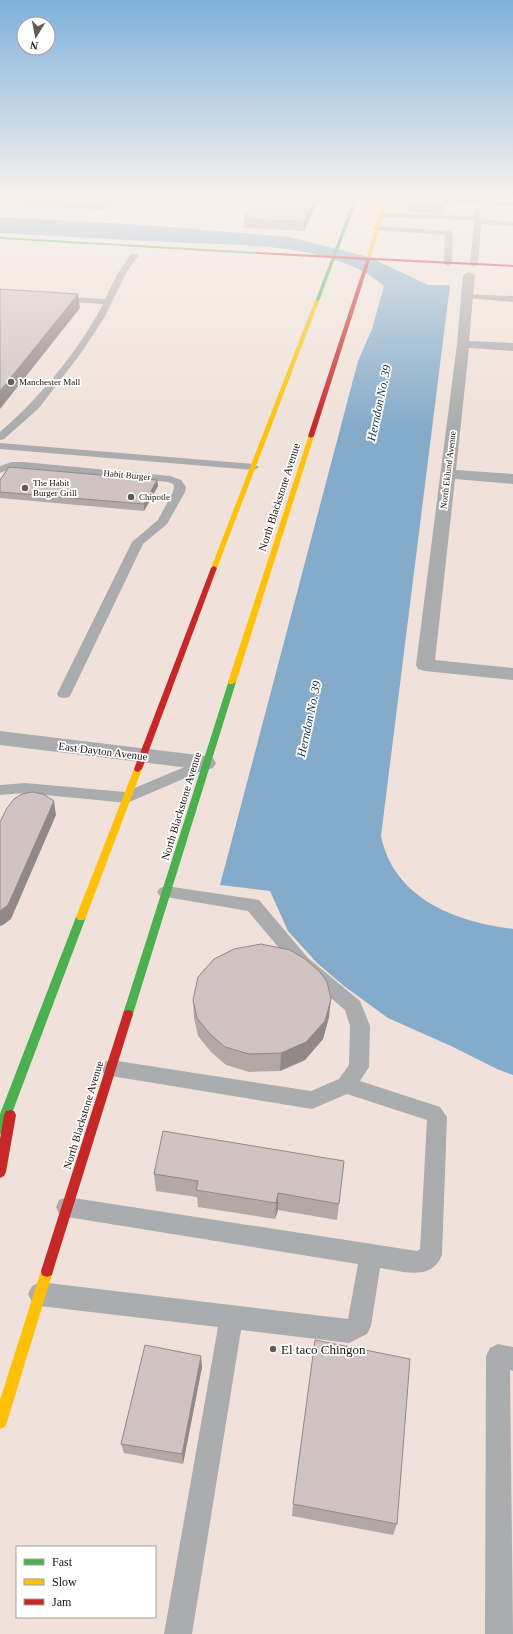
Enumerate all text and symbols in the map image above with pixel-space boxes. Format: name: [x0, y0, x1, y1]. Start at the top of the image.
north arrow: [16, 16, 56, 56]
text: N: [29, 39, 39, 52]
water label: Herndon No. 39: [364, 364, 394, 443]
marker: Manchester Mall: [6, 377, 16, 387]
place label: Manchester Mall: [19, 377, 81, 387]
street label: North Eklund Avenue: [438, 431, 458, 509]
street label: North Blackstone Avenue: [256, 441, 302, 553]
street label: Habit Burger: [103, 468, 151, 482]
place label: The Habit Burger Grill: [33, 478, 78, 498]
marker: The Habit Burger Grill: [20, 483, 30, 493]
marker: Chipotle: [126, 492, 136, 502]
place label: Chipotle: [139, 492, 170, 502]
water label: Herndon No. 39: [294, 680, 324, 759]
street label: East Dayton Avenue: [58, 740, 148, 762]
street label: North Blackstone Avenue: [159, 750, 203, 862]
street label: North Blackstone Avenue: [61, 1059, 105, 1171]
place label: El taco Chingon: [281, 1342, 366, 1357]
marker: El taco Chingon: [268, 1344, 278, 1354]
legend: [16, 1546, 156, 1618]
text: Fast: [52, 1555, 73, 1569]
text: Slow: [52, 1575, 77, 1589]
text: Jam: [52, 1595, 72, 1609]

